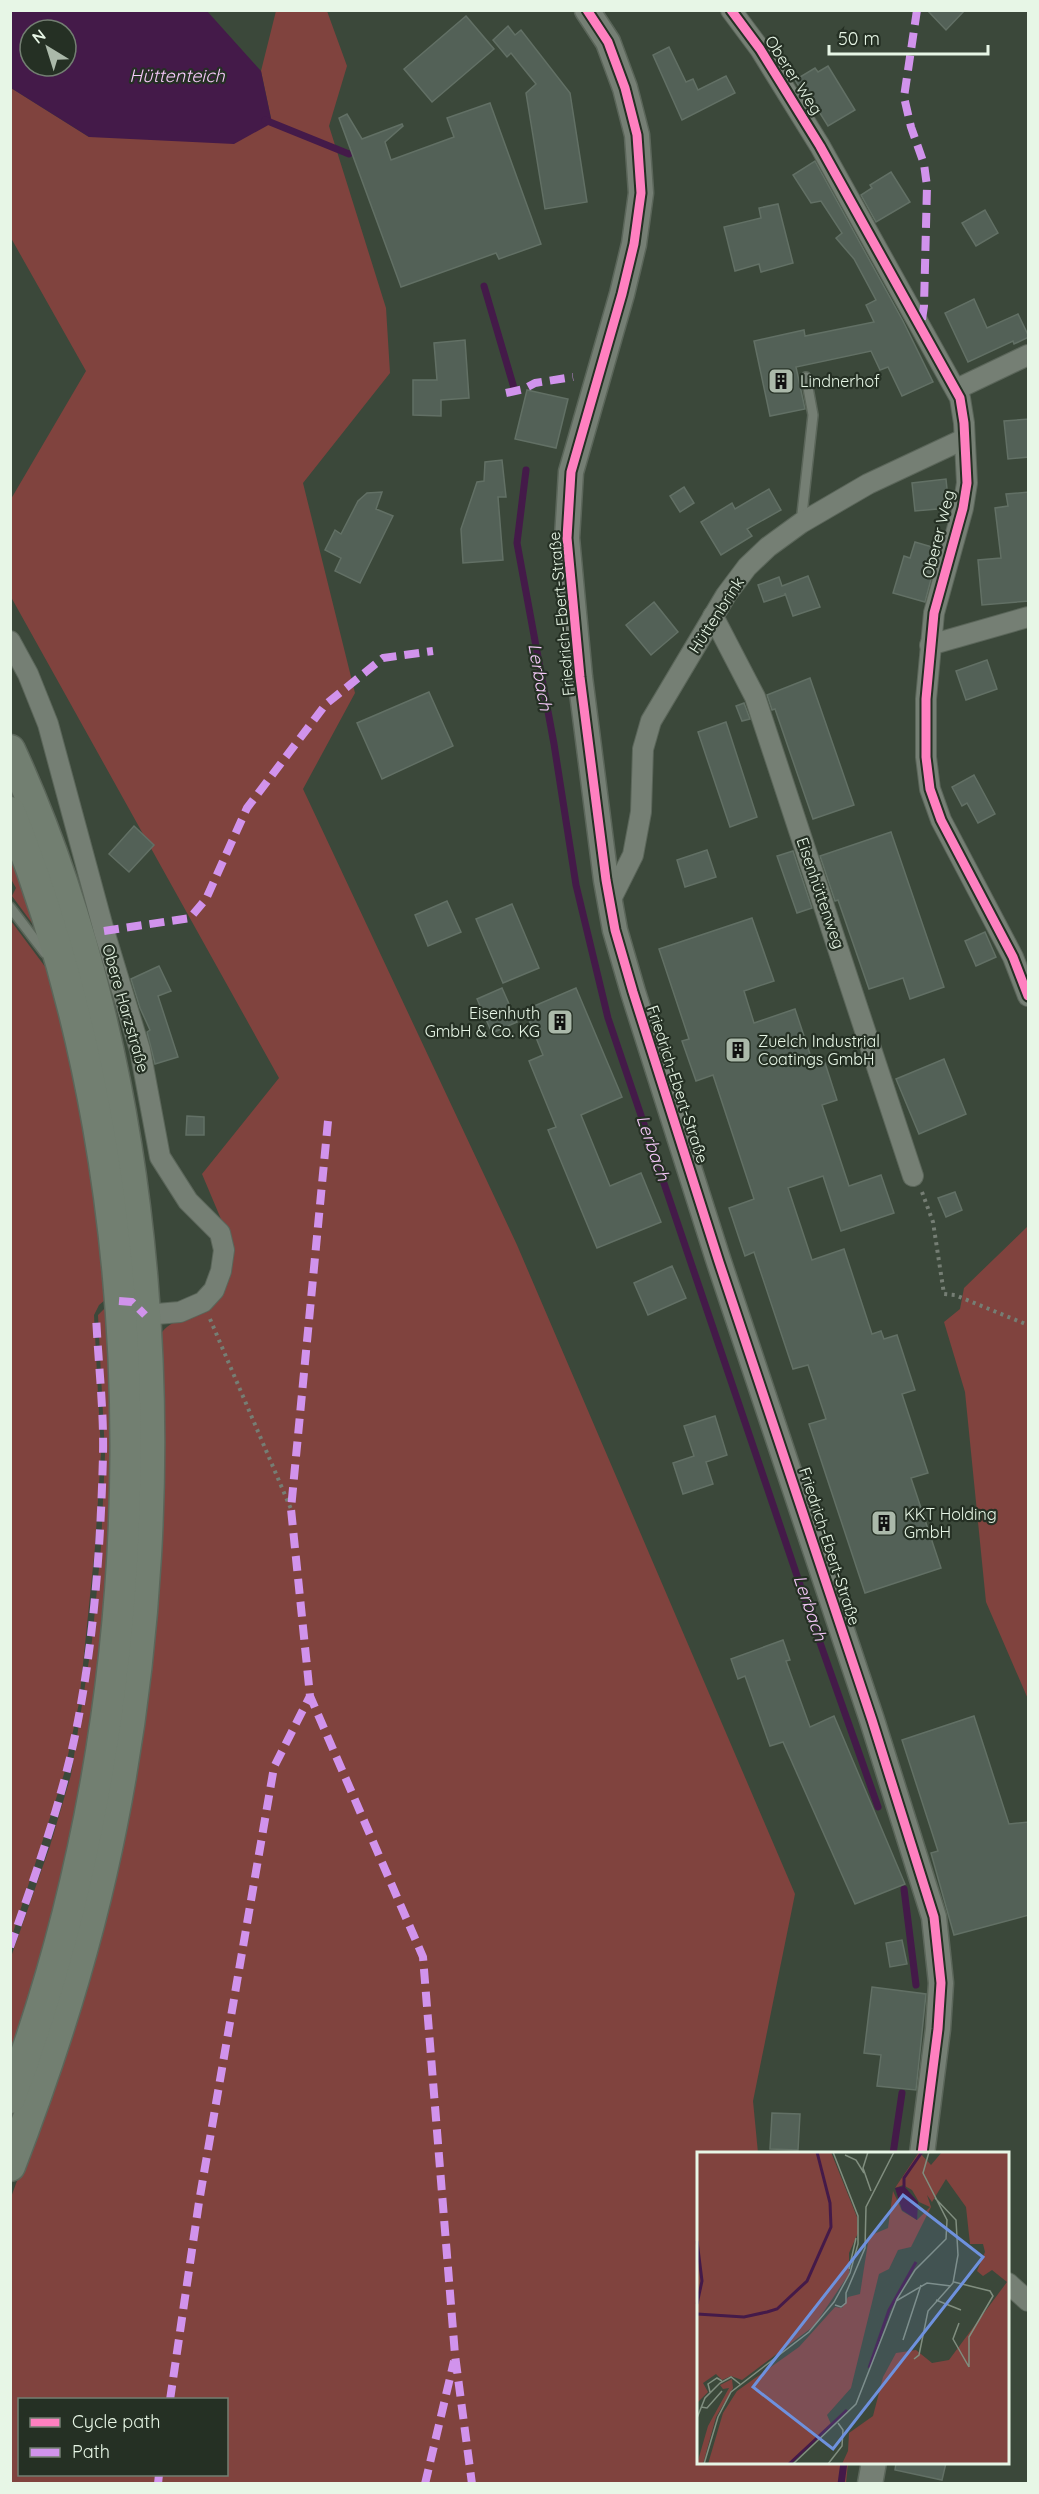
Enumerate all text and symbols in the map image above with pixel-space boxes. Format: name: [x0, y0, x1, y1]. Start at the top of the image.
north arrow: [18, 18, 78, 78]
scale bar: [829, 18, 988, 56]
text: N: [28, 25, 50, 48]
text: 50 m: [838, 27, 880, 50]
street label: Oberer Weg: [761, 32, 827, 118]
water label: Hüttenteich: [129, 64, 226, 87]
building icon: Lindnerhof: [766, 366, 796, 396]
place label: Lindnerhof: [800, 371, 880, 391]
street label: Oberer Weg: [917, 488, 959, 580]
street label: Friedrich-Ebert-Straße: [544, 531, 578, 697]
street label: Hüttenbrink: [684, 573, 748, 657]
water label: Lerbach: [523, 641, 558, 713]
street label: Eisenhüttenweg: [793, 835, 849, 951]
street label: Obere Harzstraße: [98, 942, 154, 1074]
street label: Friedrich-Ebert-Straße: [643, 1002, 713, 1166]
place label: Eisenhuth GmbH & Co. KG: [425, 1003, 540, 1041]
building icon: Eisenhuth GmbH & Co. KG: [545, 1007, 575, 1037]
place label: Zuelch Industrial Coatings GmbH: [758, 1031, 880, 1069]
building icon: Zuelch Industrial Coatings GmbH: [723, 1035, 753, 1065]
water label: Lerbach: [632, 1112, 676, 1184]
street label: Friedrich-Ebert-Straße: [795, 1464, 865, 1628]
place label: KKT Holding GmbH: [904, 1504, 997, 1542]
building icon: KKT Holding GmbH: [869, 1508, 899, 1538]
water label: Lerbach: [789, 1572, 833, 1644]
inset map: [697, 2152, 1009, 2464]
legend: [18, 2398, 228, 2476]
text: Cycle path: [72, 2410, 160, 2433]
text: Path: [72, 2440, 110, 2463]

